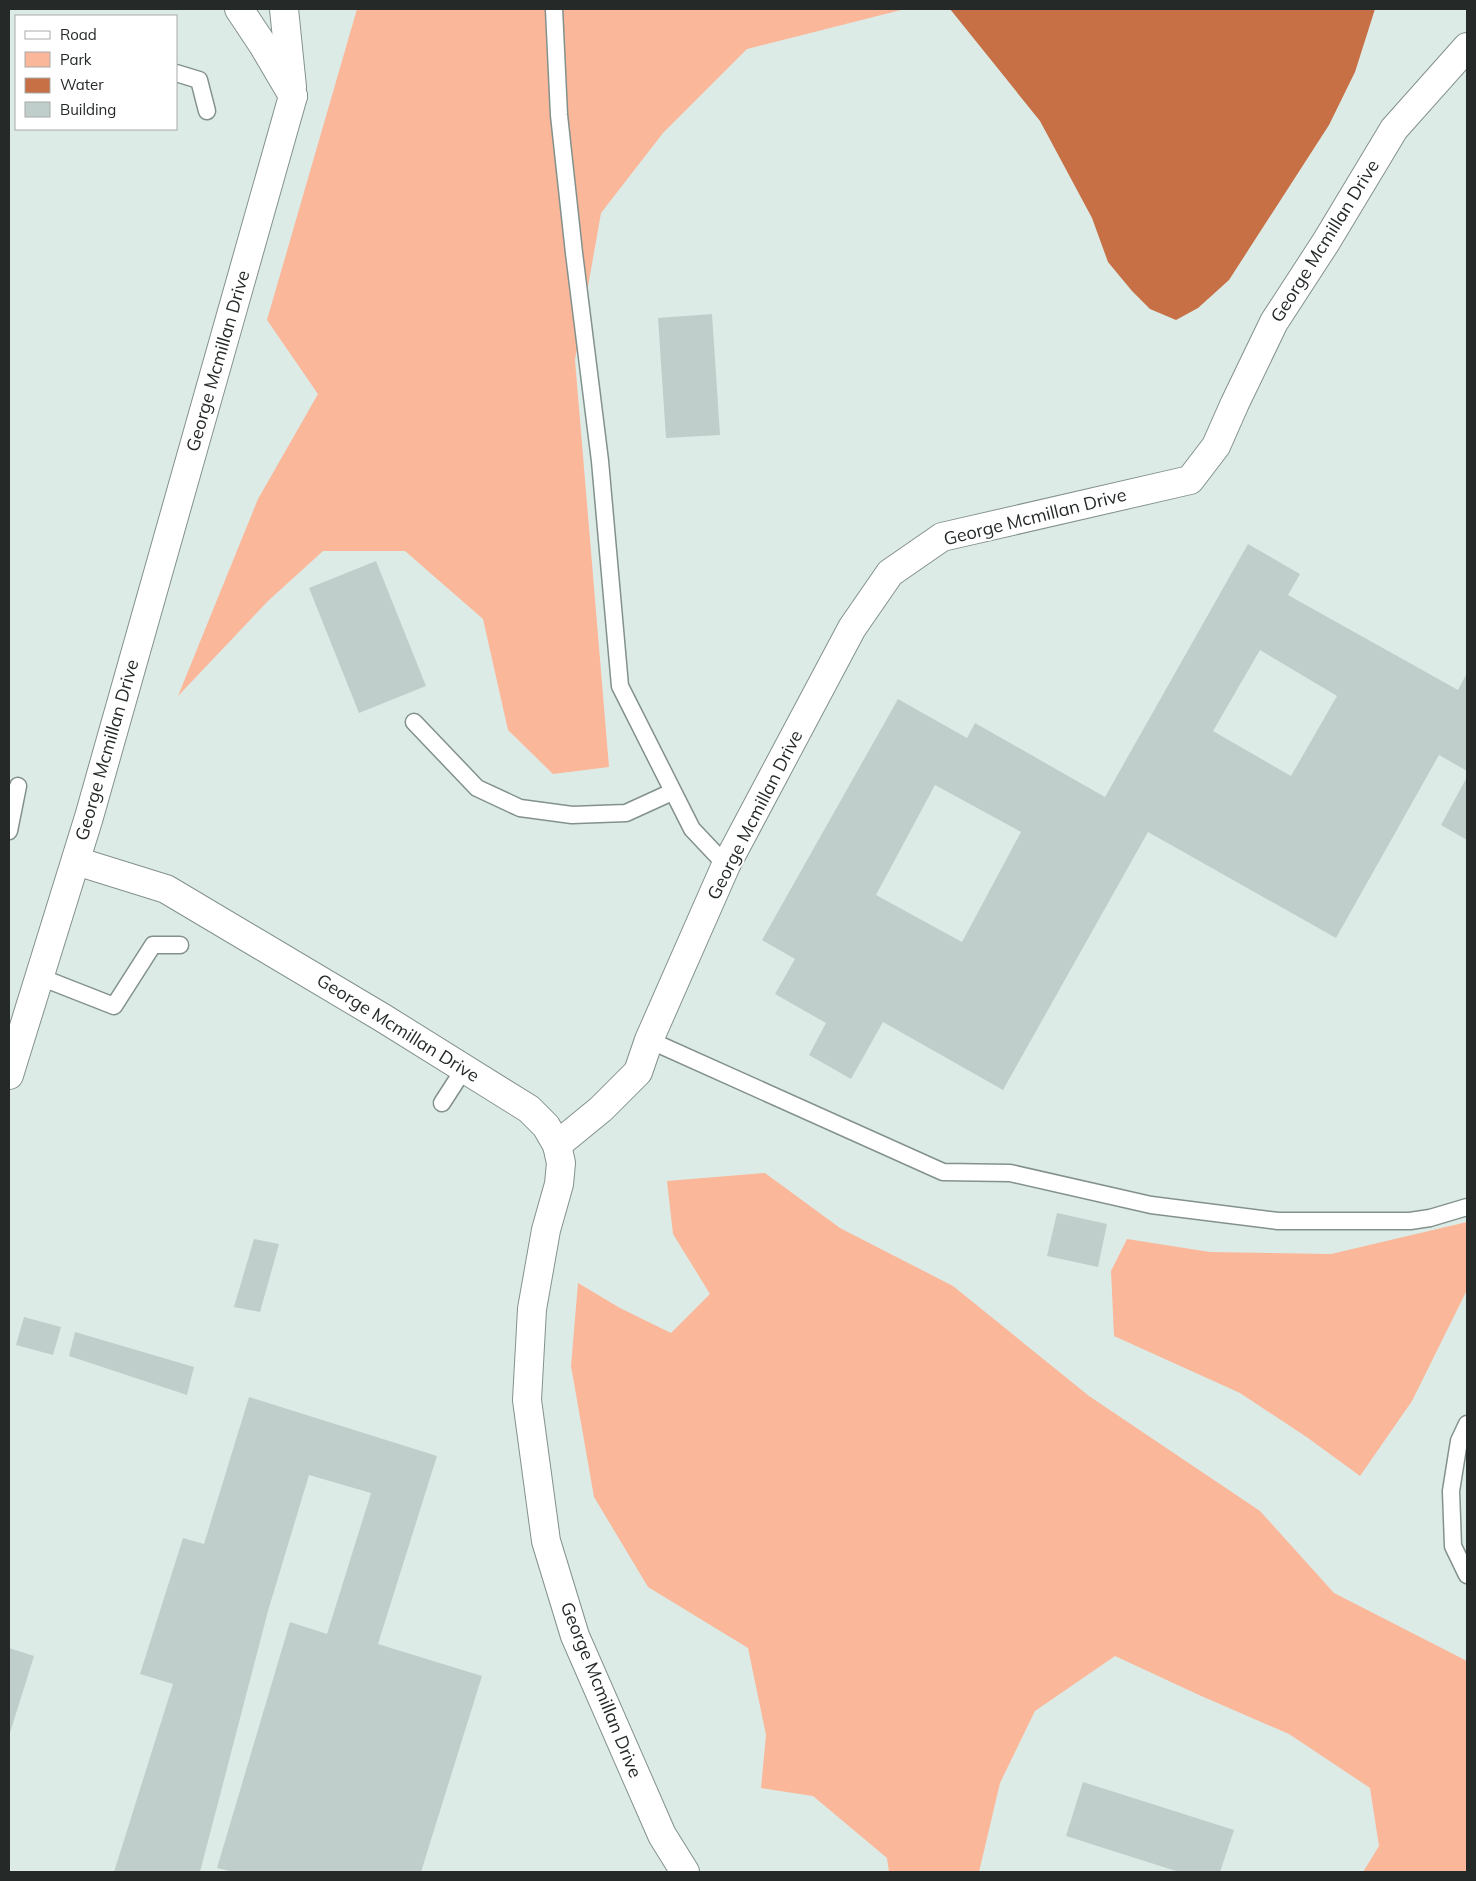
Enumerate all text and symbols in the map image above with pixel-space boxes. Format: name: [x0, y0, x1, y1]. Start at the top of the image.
legend: [15, 15, 178, 130]
text: Road: [60, 25, 97, 44]
text: Park: [60, 50, 92, 69]
text: Water: [60, 75, 104, 94]
text: Building: [60, 100, 116, 119]
street label: George Mcmillan Drive: [1265, 155, 1384, 326]
street label: George Mcmillan Drive: [181, 268, 254, 454]
street label: George Mcmillan Drive: [941, 483, 1129, 550]
street label: George Mcmillan Drive: [70, 657, 143, 843]
street label: George Mcmillan Drive: [702, 726, 807, 904]
street label: George Mcmillan Drive: [313, 968, 484, 1087]
street label: George Mcmillan Drive: [556, 1599, 647, 1781]

